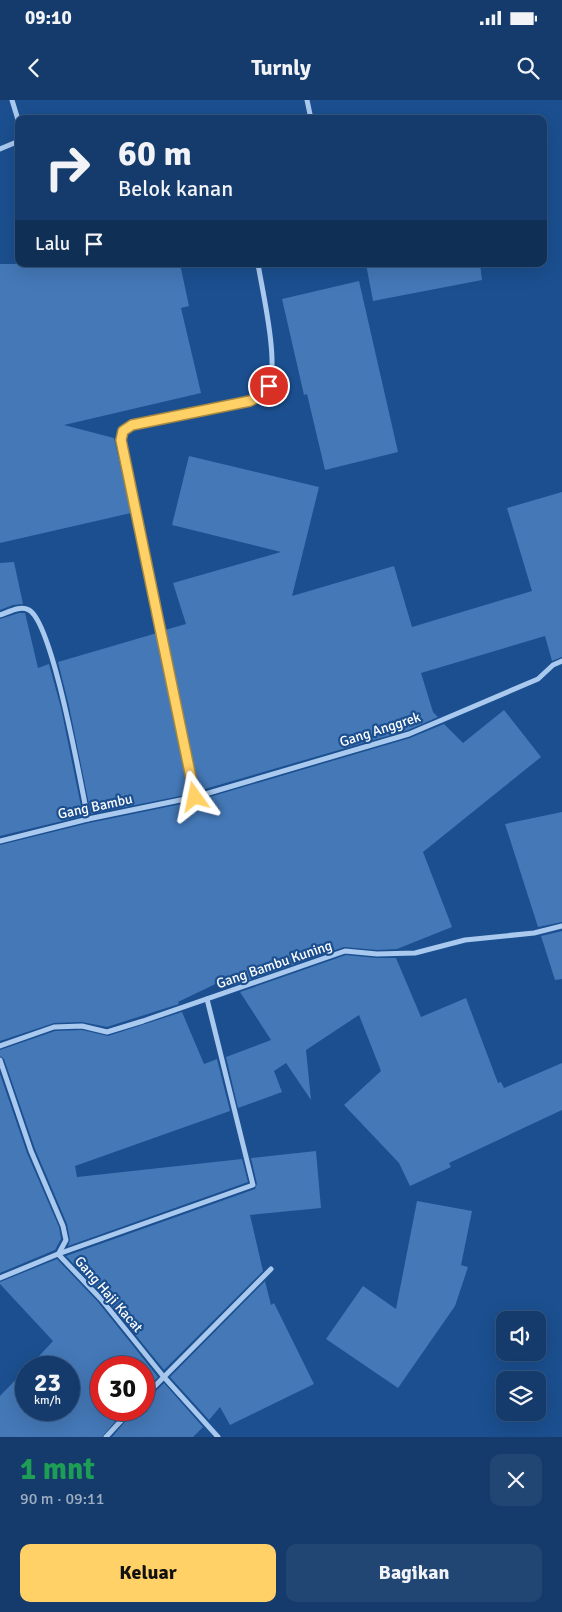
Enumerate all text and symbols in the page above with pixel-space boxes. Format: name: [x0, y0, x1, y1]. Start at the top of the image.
text: 09:10: [25, 6, 72, 30]
icon: back: [20, 54, 48, 82]
text: Turnly: [251, 54, 311, 81]
icon: search: [514, 54, 542, 82]
text: 60 m: [118, 132, 192, 175]
icon: right: [35, 135, 100, 200]
text: Belok kanan: [118, 175, 233, 202]
icon: arrive: [80, 230, 108, 258]
text: Lalu: [35, 232, 70, 256]
pin: [248, 365, 290, 407]
icon: arrive: [255, 372, 283, 400]
street label: Gang Anggrek: [338, 708, 423, 751]
position arrow: [168, 770, 220, 822]
street label: Gang Bambu: [56, 790, 134, 823]
street label: Gang Bambu Kuning: [214, 937, 334, 992]
street label: Gang Haji Kacat: [71, 1253, 146, 1336]
map controls: [496, 1311, 546, 1421]
button: sound: [496, 1311, 546, 1361]
speed limit sign: 30: [90, 1356, 155, 1421]
text: 23: [34, 1367, 61, 1398]
button: layers: [496, 1371, 546, 1421]
text: km/h: [34, 1393, 61, 1408]
text: 1 mnt: [20, 1451, 95, 1488]
button: close: [490, 1454, 542, 1506]
text: 90 m · 09:11: [20, 1489, 104, 1509]
button: Keluar: [20, 1544, 276, 1602]
button: Bagikan: [286, 1544, 542, 1602]

